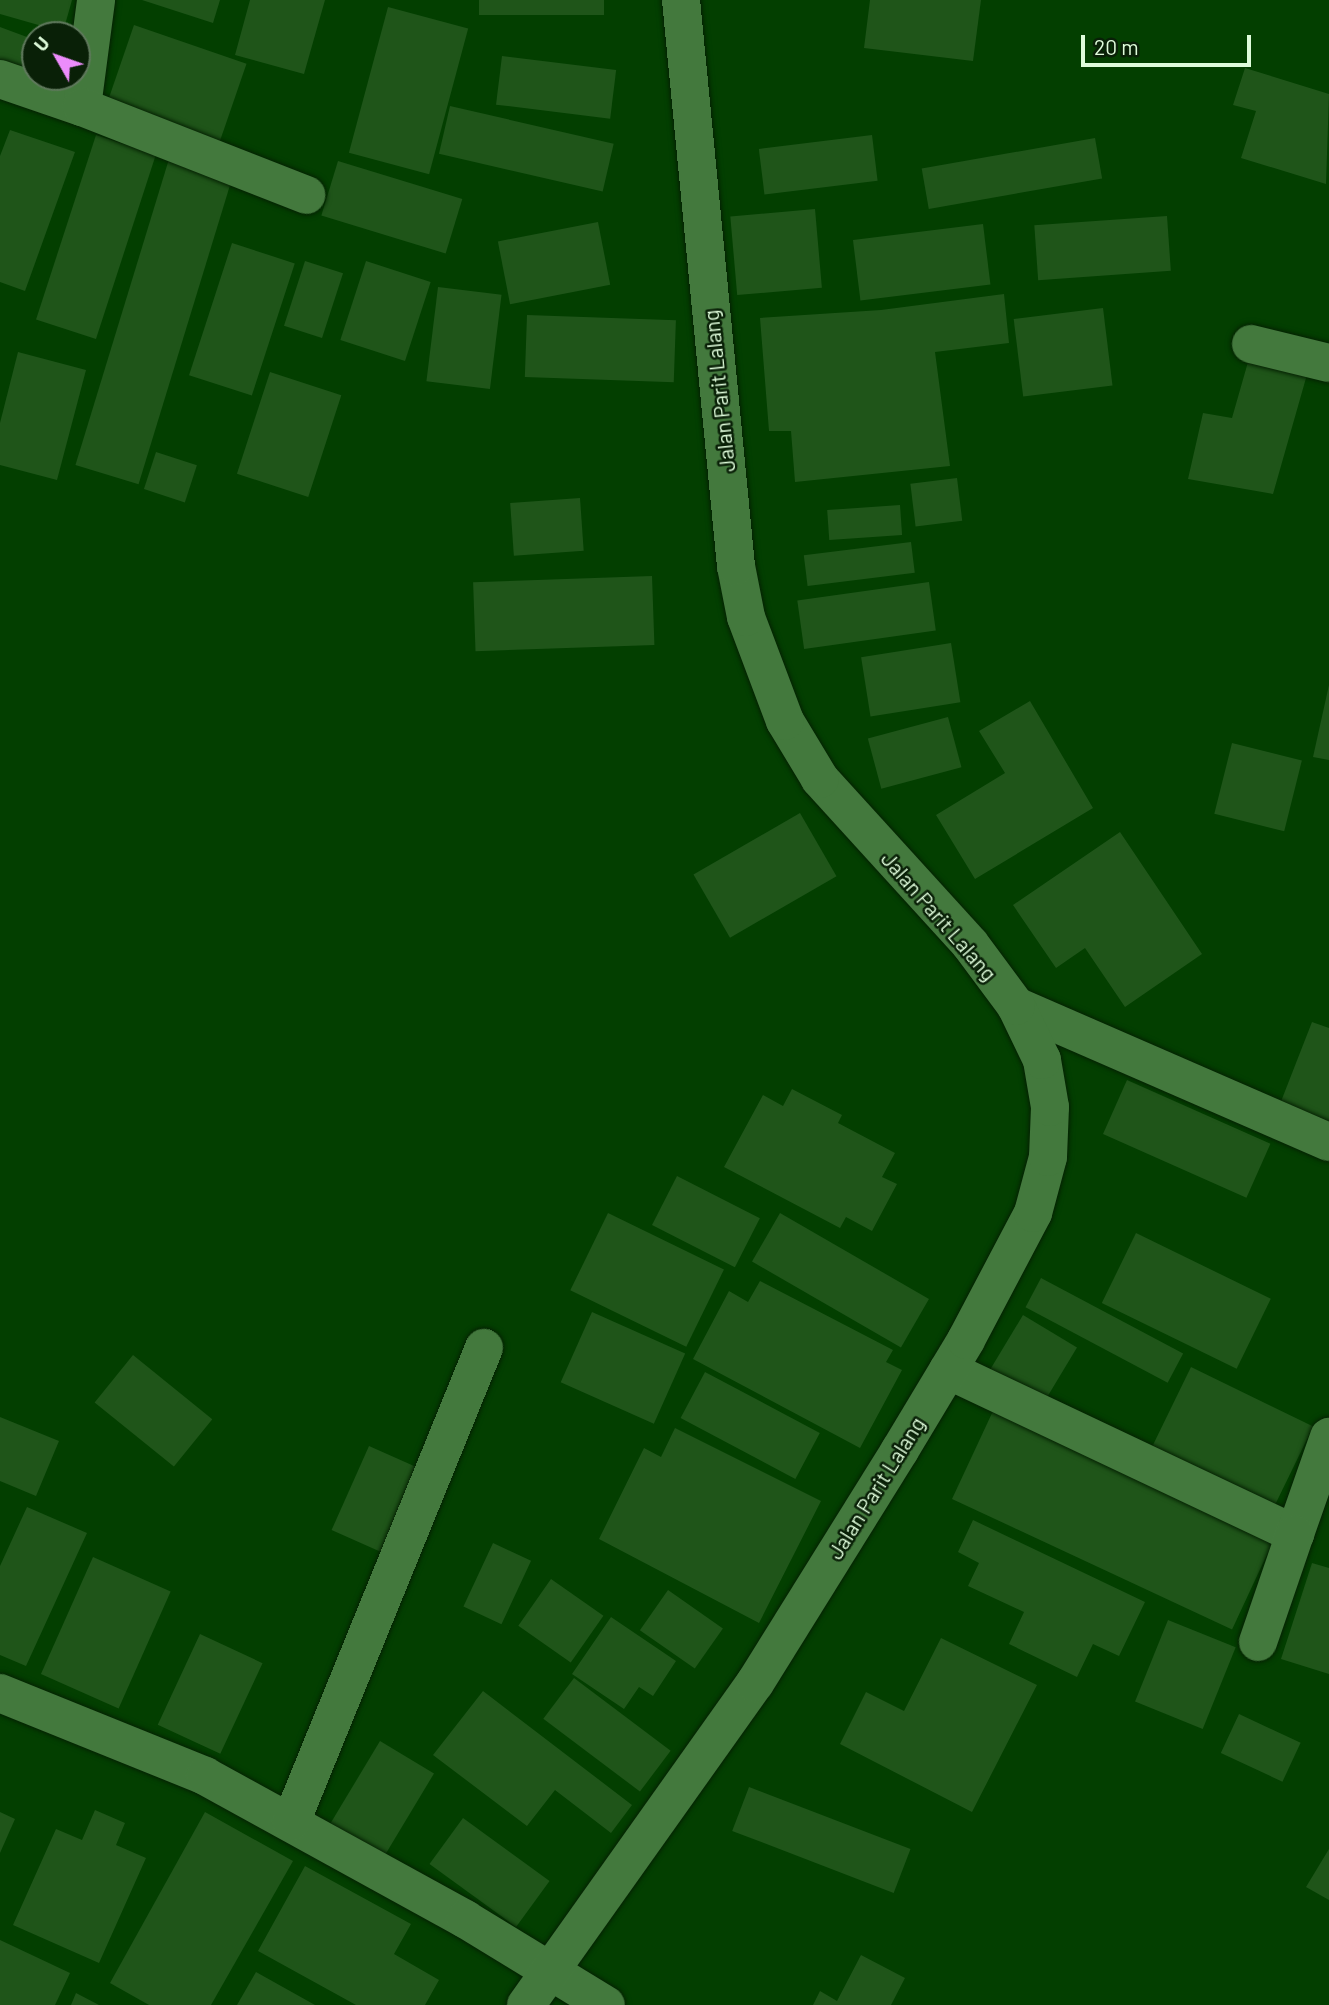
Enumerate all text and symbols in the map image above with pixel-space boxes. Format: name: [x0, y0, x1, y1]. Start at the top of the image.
north arrow: [21, 21, 91, 91]
scale bar: [1084, 21, 1254, 65]
text: U: [28, 32, 54, 55]
text: 20 m: [1094, 34, 1139, 59]
street label: Jalan Parit Lalang: [698, 309, 740, 473]
street label: Jalan Parit Lalang: [876, 846, 1002, 986]
street label: Jalan Parit Lalang: [822, 1412, 930, 1564]

